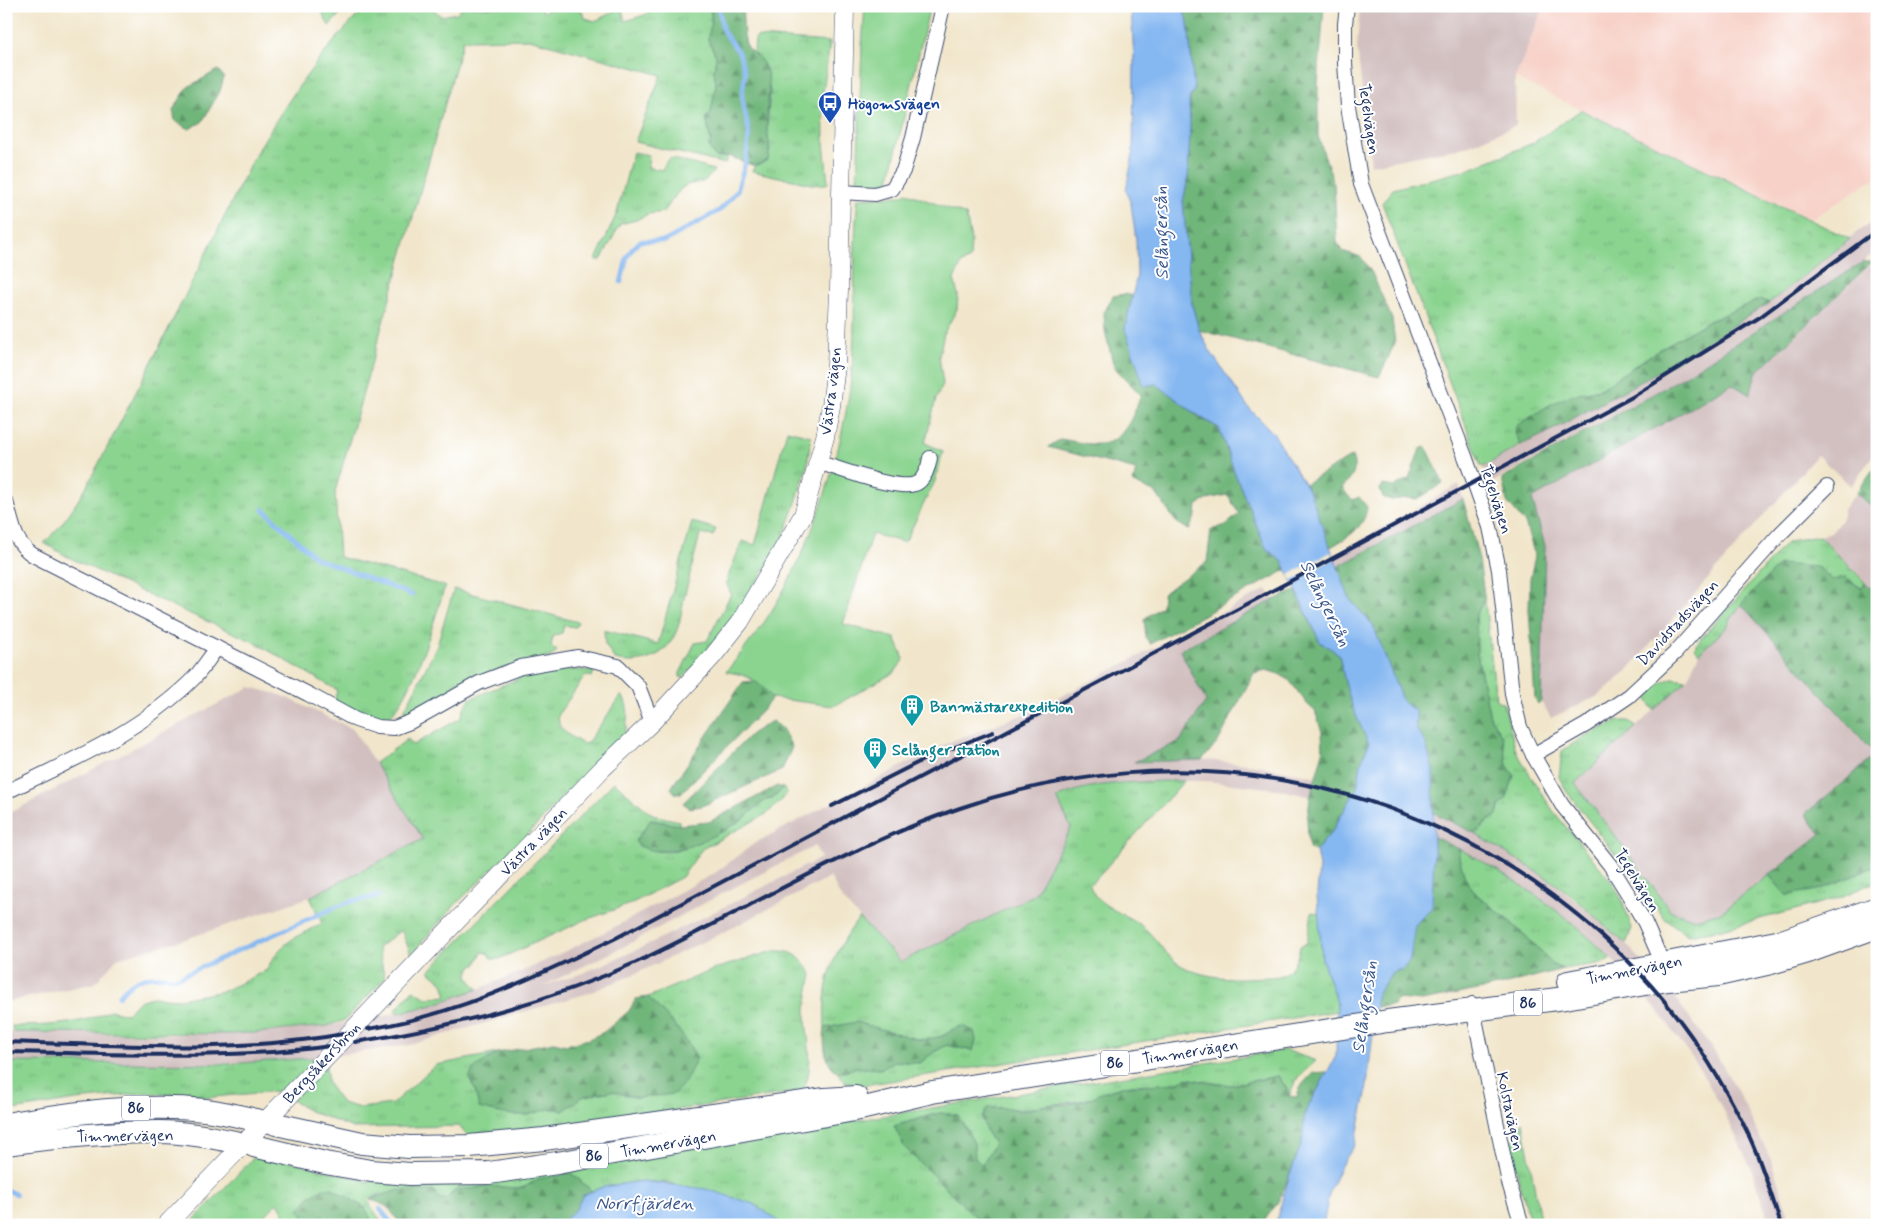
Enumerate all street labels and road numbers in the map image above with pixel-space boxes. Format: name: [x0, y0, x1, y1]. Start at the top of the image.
street label: Tegelvägen: [1352, 82, 1384, 156]
street label: Västra vägen: [816, 346, 847, 437]
street label: Tegelvägen: [1474, 462, 1517, 537]
street label: Davidstadsvägen: [1632, 575, 1724, 671]
street label: Västra vägen: [496, 803, 572, 881]
street label: Tegelvägen: [1608, 845, 1665, 917]
street label: Timmervägen: [1585, 951, 1684, 990]
road number: 86: [1514, 990, 1542, 1016]
street label: Bergsåkersbron: [279, 1018, 366, 1109]
street label: Timmervägen: [1141, 1035, 1240, 1070]
road number: 86: [1101, 1050, 1129, 1076]
street label: Kolstavägen: [1491, 1070, 1528, 1153]
road number: 86: [122, 1096, 150, 1120]
street label: Timmervägen: [76, 1125, 174, 1148]
street label: Timmervägen: [619, 1126, 718, 1163]
road number: 86: [580, 1144, 608, 1168]

